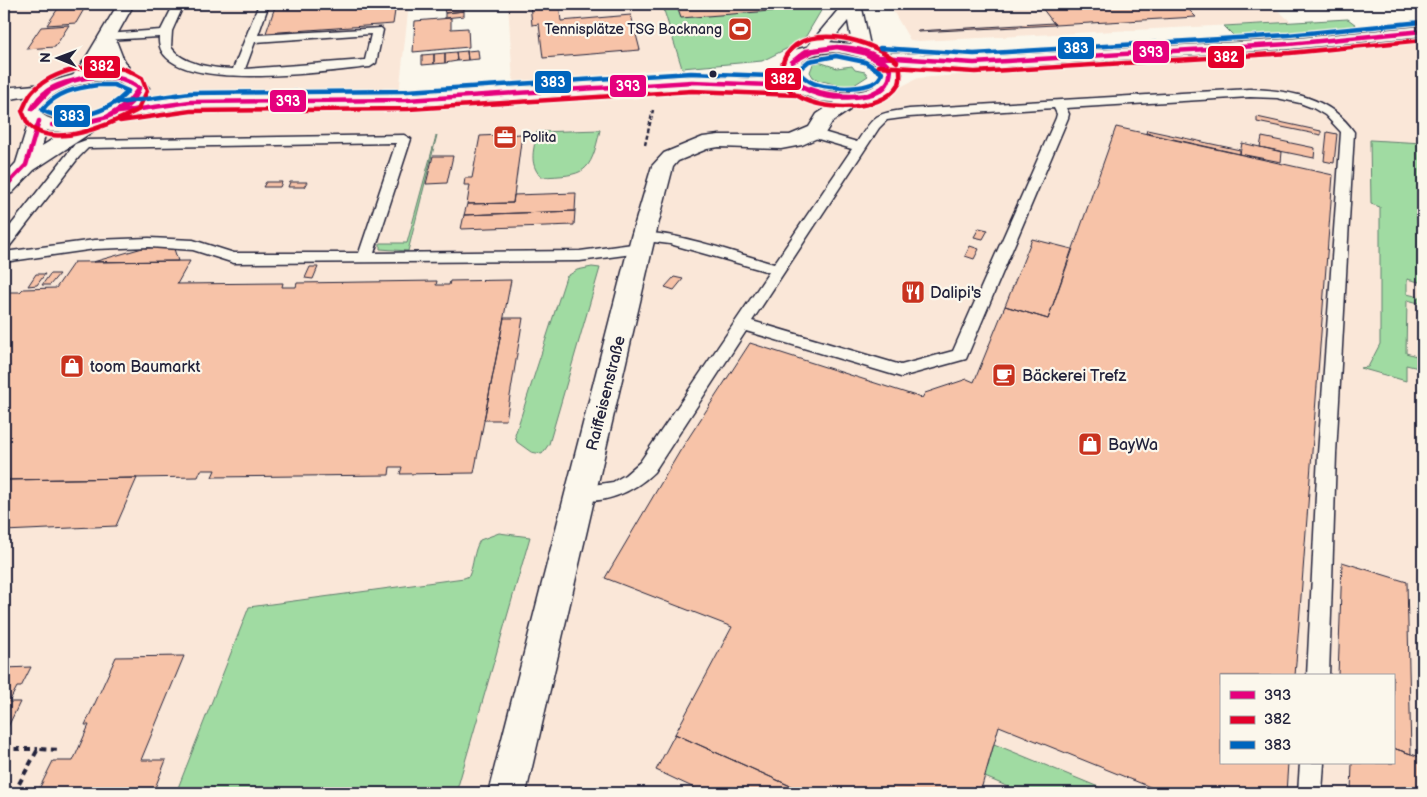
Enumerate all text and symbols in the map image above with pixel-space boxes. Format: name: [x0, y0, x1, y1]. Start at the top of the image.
sports icon: Tennisplätze TSG Backnang: [727, 16, 753, 42]
place label: Tennisplätze TSG Backnang: [544, 21, 722, 38]
north arrow: [32, 32, 82, 82]
line badge: 383: [1057, 36, 1095, 60]
text: 383: [1064, 40, 1088, 57]
line badge: 393: [1132, 40, 1170, 64]
text: 393: [1139, 44, 1163, 61]
line badge: 382: [1207, 45, 1245, 69]
text: 382: [1214, 49, 1239, 66]
text: N: [37, 52, 54, 63]
line badge: 382: [83, 55, 121, 79]
text: 382: [90, 58, 115, 75]
line badge: 382: [764, 67, 802, 91]
unlabelled marker: [708, 69, 718, 79]
line badge: 383: [534, 70, 572, 94]
text: 382: [771, 71, 796, 88]
text: 383: [541, 74, 565, 91]
line badge: 393: [609, 74, 647, 98]
text: 393: [616, 78, 640, 95]
line badge: 393: [269, 89, 307, 113]
text: 393: [276, 93, 300, 110]
line badge: 383: [53, 104, 91, 128]
text: 383: [60, 108, 84, 125]
office icon: Polita: [492, 124, 518, 150]
place label: Polita: [522, 129, 556, 146]
restaurant icon: Dalipi's: [900, 279, 926, 305]
place label: Dalipi's: [930, 284, 981, 303]
street label: Raiffeisenstraße: [583, 333, 630, 453]
shop icon: toom Baumarkt: [59, 353, 85, 379]
place label: toom Baumarkt: [90, 358, 200, 377]
cafe icon: Bäckerei Trefz: [991, 362, 1017, 388]
place label: Bäckerei Trefz: [1022, 367, 1127, 386]
shop icon: BayWa: [1077, 431, 1103, 457]
place label: BayWa: [1108, 436, 1158, 455]
legend: [1220, 674, 1394, 764]
text: 393: [1264, 686, 1291, 705]
text: 382: [1264, 710, 1291, 729]
text: 383: [1264, 736, 1291, 755]

